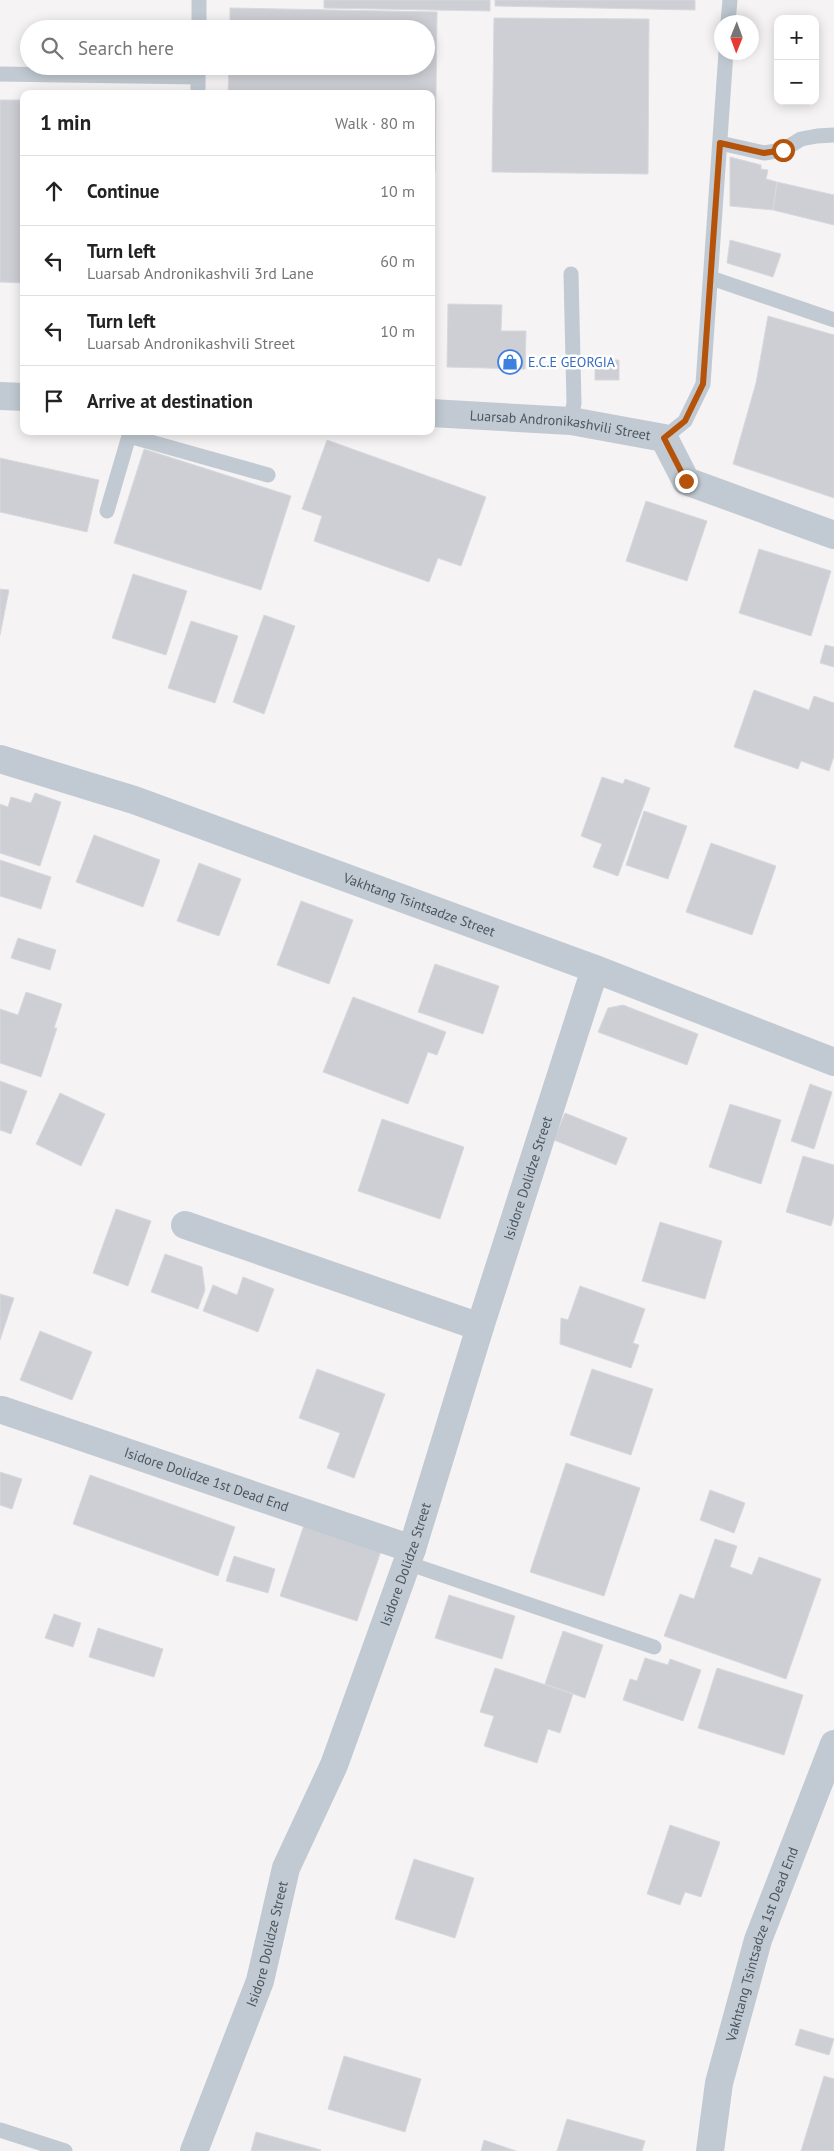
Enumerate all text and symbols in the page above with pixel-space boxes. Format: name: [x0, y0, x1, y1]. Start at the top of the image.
north arrow: [714, 15, 759, 60]
map controls: [774, 15, 819, 105]
button: +: [774, 15, 819, 60]
search box: [20, 20, 435, 75]
icon: search: [38, 34, 66, 62]
text: Search here: [78, 36, 174, 60]
button: −: [774, 60, 819, 105]
text: 1 min: [40, 109, 91, 136]
text: Walk · 80 m: [335, 113, 415, 133]
route start: [772, 139, 795, 162]
icon: ahead: [40, 177, 68, 205]
text: Continue: [87, 179, 159, 203]
text: 10 m: [380, 181, 415, 201]
text: Turn left: [87, 239, 156, 263]
icon: left: [40, 247, 68, 275]
text: 60 m: [380, 251, 415, 271]
text: Luarsab Andronikashvili 3rd Lane: [87, 263, 314, 283]
text: Turn left: [87, 309, 156, 333]
icon: left: [40, 317, 68, 345]
text: 10 m: [380, 321, 415, 341]
text: Luarsab Andronikashvili Street: [87, 333, 295, 353]
shop icon: E.C.E GEORGIA: [497, 349, 523, 375]
place label: E.C.E GEORGIA: [528, 353, 616, 371]
icon: arrive: [40, 387, 68, 415]
text: Arrive at destination: [87, 389, 253, 413]
street label: Luarsab Andronikashvili Street: [469, 406, 652, 444]
route end: [675, 470, 698, 493]
street label: Vakhtang Tsintsadze Street: [340, 868, 498, 941]
street label: Isidore Dolidze Street: [499, 1114, 556, 1243]
street label: Isidore Dolidze 1st Dead End: [122, 1443, 291, 1516]
street label: Isidore Dolidze Street: [376, 1500, 435, 1628]
street label: Vakhtang Tsintsadze 1st Dead End: [721, 1844, 802, 2044]
street label: Isidore Dolidze Street: [242, 1879, 292, 2009]

